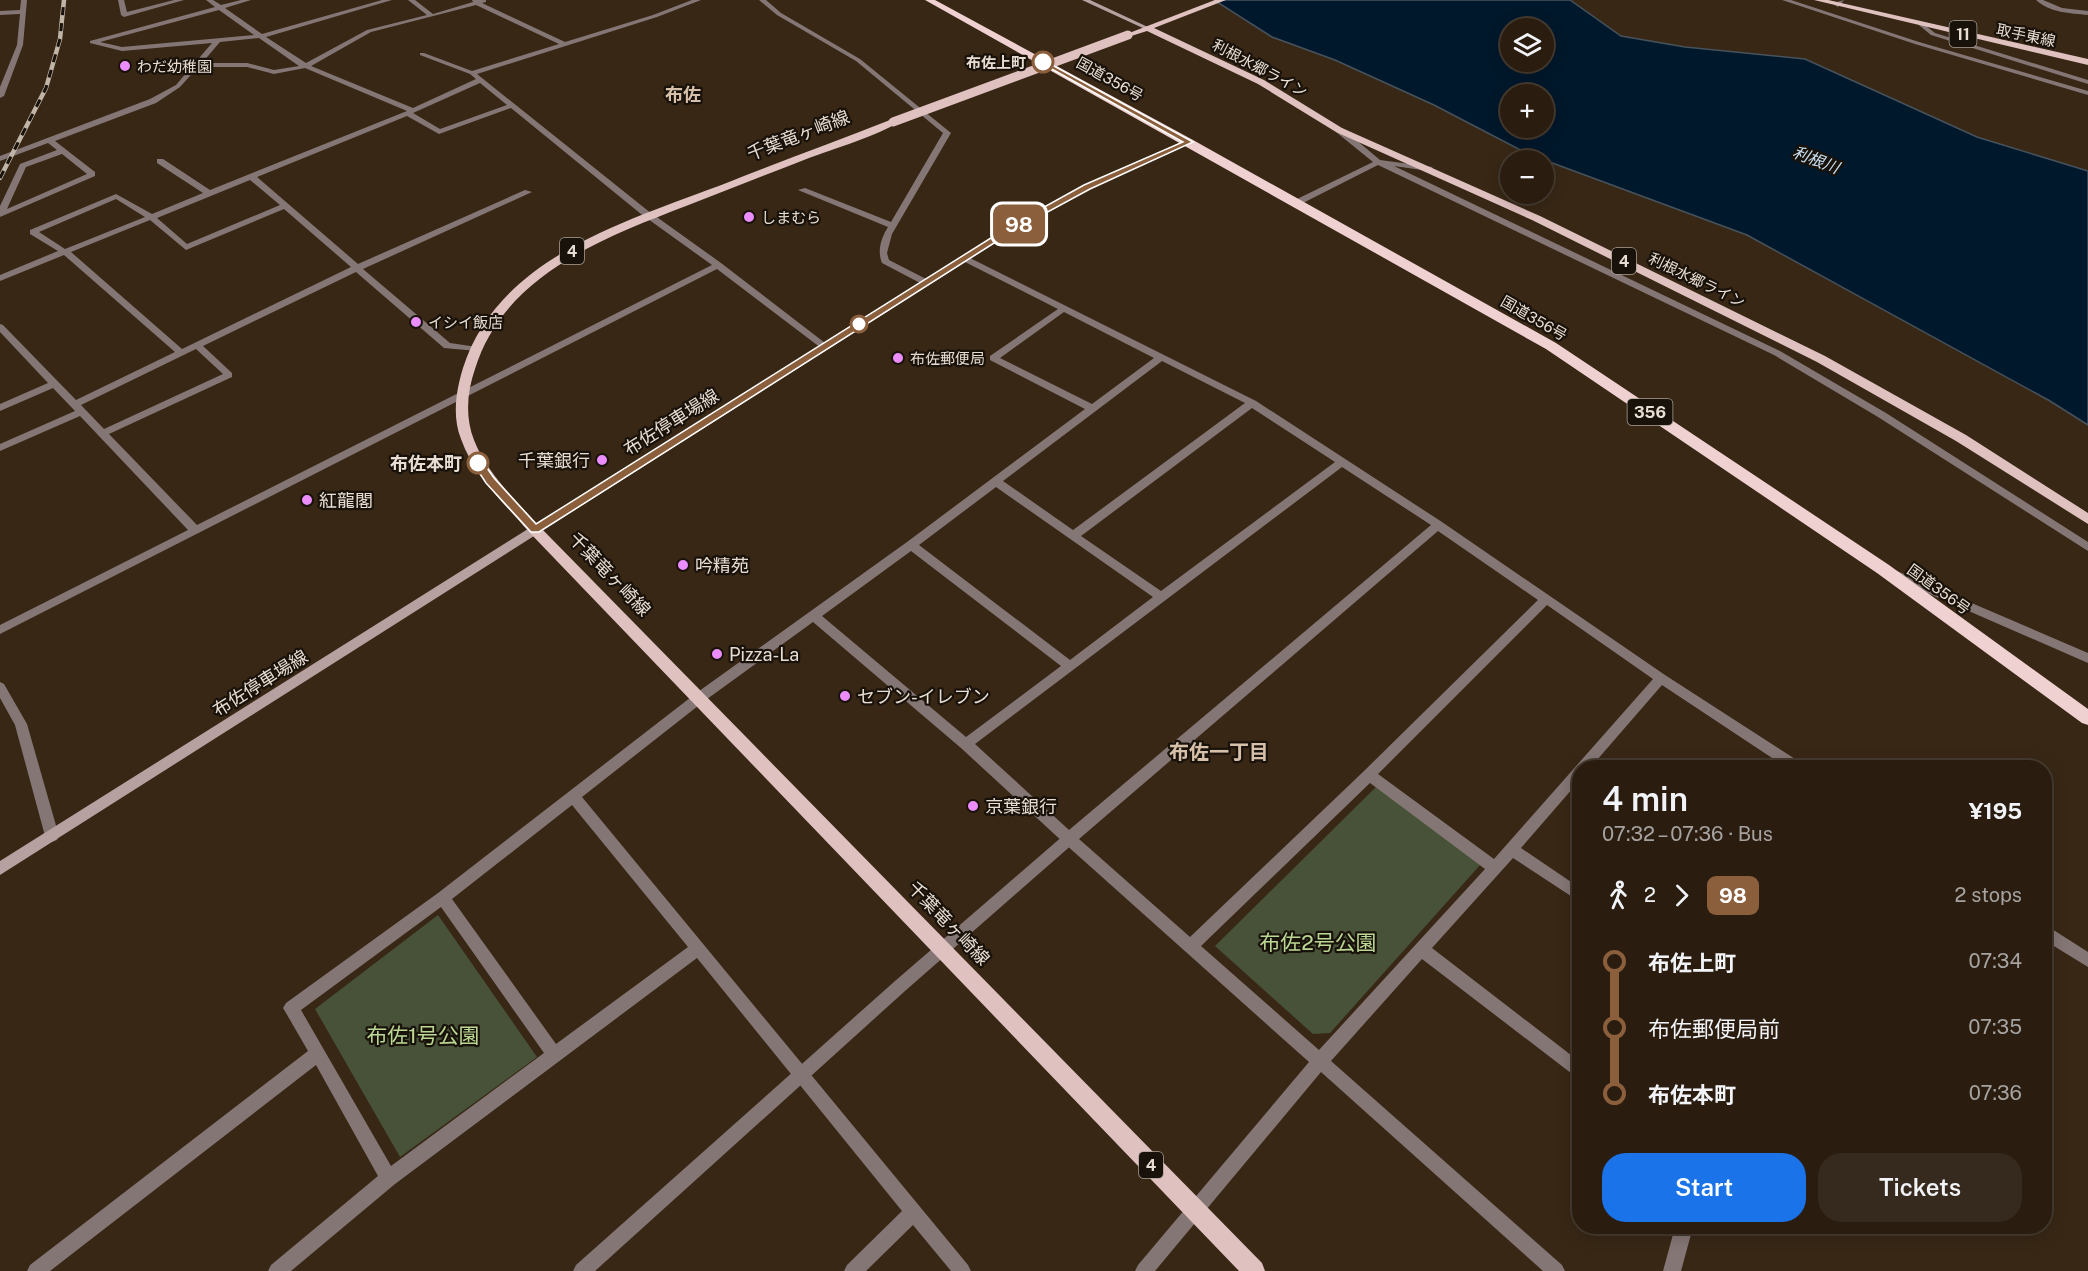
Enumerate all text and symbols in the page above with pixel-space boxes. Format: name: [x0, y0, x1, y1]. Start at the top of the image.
map controls: [1500, 18, 1554, 204]
button: layers: [1500, 18, 1554, 72]
street label: 取手東線: [1995, 20, 2057, 50]
road number: 11: [1950, 21, 1976, 47]
street label: 利根水郷ライン: [1210, 36, 1310, 100]
marker: 布佐上町: [1032, 51, 1054, 73]
place label: 布佐上町: [966, 54, 1026, 71]
street label: 国道356号: [1074, 54, 1146, 104]
place label: わだ幼稚園: [137, 58, 212, 75]
marker: わだ幼稚園: [118, 59, 132, 73]
district label: 布佐: [665, 84, 701, 105]
button: +: [1500, 84, 1554, 138]
street label: 千葉竜ヶ崎線: [744, 106, 852, 164]
water label: 利根川: [1790, 143, 1844, 178]
button: −: [1500, 150, 1554, 204]
line badge: 98: [992, 204, 1046, 244]
place label: しまむら: [761, 209, 821, 226]
marker: しまむら: [742, 210, 756, 224]
text: 98: [1005, 212, 1033, 237]
road number: 4: [560, 238, 584, 264]
road number: 4: [1612, 248, 1636, 274]
street label: 利根水郷ライン: [1646, 249, 1748, 311]
street label: 国道356号: [1498, 292, 1570, 344]
place label: イシイ飯店: [428, 314, 503, 331]
marker: イシイ飯店: [409, 315, 423, 329]
unlabelled marker: [850, 315, 868, 333]
place label: 布佐郵便局: [910, 350, 985, 367]
marker: 布佐郵便局: [891, 351, 905, 365]
street label: 布佐停車場線: [620, 384, 722, 460]
road number: 356: [1628, 399, 1672, 425]
place label: 千葉銀行: [518, 450, 590, 471]
marker: 布佐本町: [467, 452, 489, 474]
place label: 布佐本町: [390, 453, 462, 474]
marker: 千葉銀行: [595, 453, 609, 467]
place label: 紅龍閣: [319, 490, 373, 511]
marker: 紅龍閣: [300, 493, 314, 507]
street label: 千葉竜ヶ崎線: [565, 528, 655, 620]
place label: 吟精苑: [695, 555, 749, 576]
marker: 吟精苑: [676, 558, 690, 572]
street label: 国道356号: [1904, 561, 1974, 617]
place label: Pizza-La: [729, 644, 799, 665]
street label: 布佐停車場線: [209, 645, 311, 721]
marker: Pizza-La: [710, 647, 724, 661]
place label: セブン-イレブン: [857, 686, 990, 707]
marker: セブン-イレブン: [838, 689, 852, 703]
district label: 布佐一丁目: [1169, 740, 1269, 764]
text: 4 min: [1602, 780, 1688, 818]
place label: 京葉銀行: [985, 796, 1057, 817]
text: ¥195: [1969, 798, 2022, 824]
marker: 京葉銀行: [966, 799, 980, 813]
text: 07:32 – 07:36 · Bus: [1602, 822, 1773, 846]
street label: 千葉竜ヶ崎線: [904, 877, 994, 969]
icon: walk: [1602, 879, 1635, 912]
icon: forward: [1665, 879, 1698, 912]
text: 2: [1644, 883, 1656, 907]
text: 98: [1719, 883, 1747, 908]
text: 2 stops: [1955, 883, 2022, 907]
park label: 布佐2号公園: [1259, 930, 1377, 955]
text: 07:34: [1968, 949, 2022, 973]
text: 布佐上町: [1648, 950, 1736, 976]
text: 07:35: [1968, 1015, 2022, 1039]
text: 布佐郵便局前: [1648, 1016, 1780, 1042]
park label: 布佐1号公園: [366, 1023, 480, 1048]
text: 07:36: [1969, 1081, 2022, 1105]
text: 布佐本町: [1648, 1082, 1736, 1108]
road number: 4: [1139, 1152, 1163, 1178]
button: Start: [1602, 1153, 1806, 1222]
button: Tickets: [1818, 1153, 2022, 1222]

